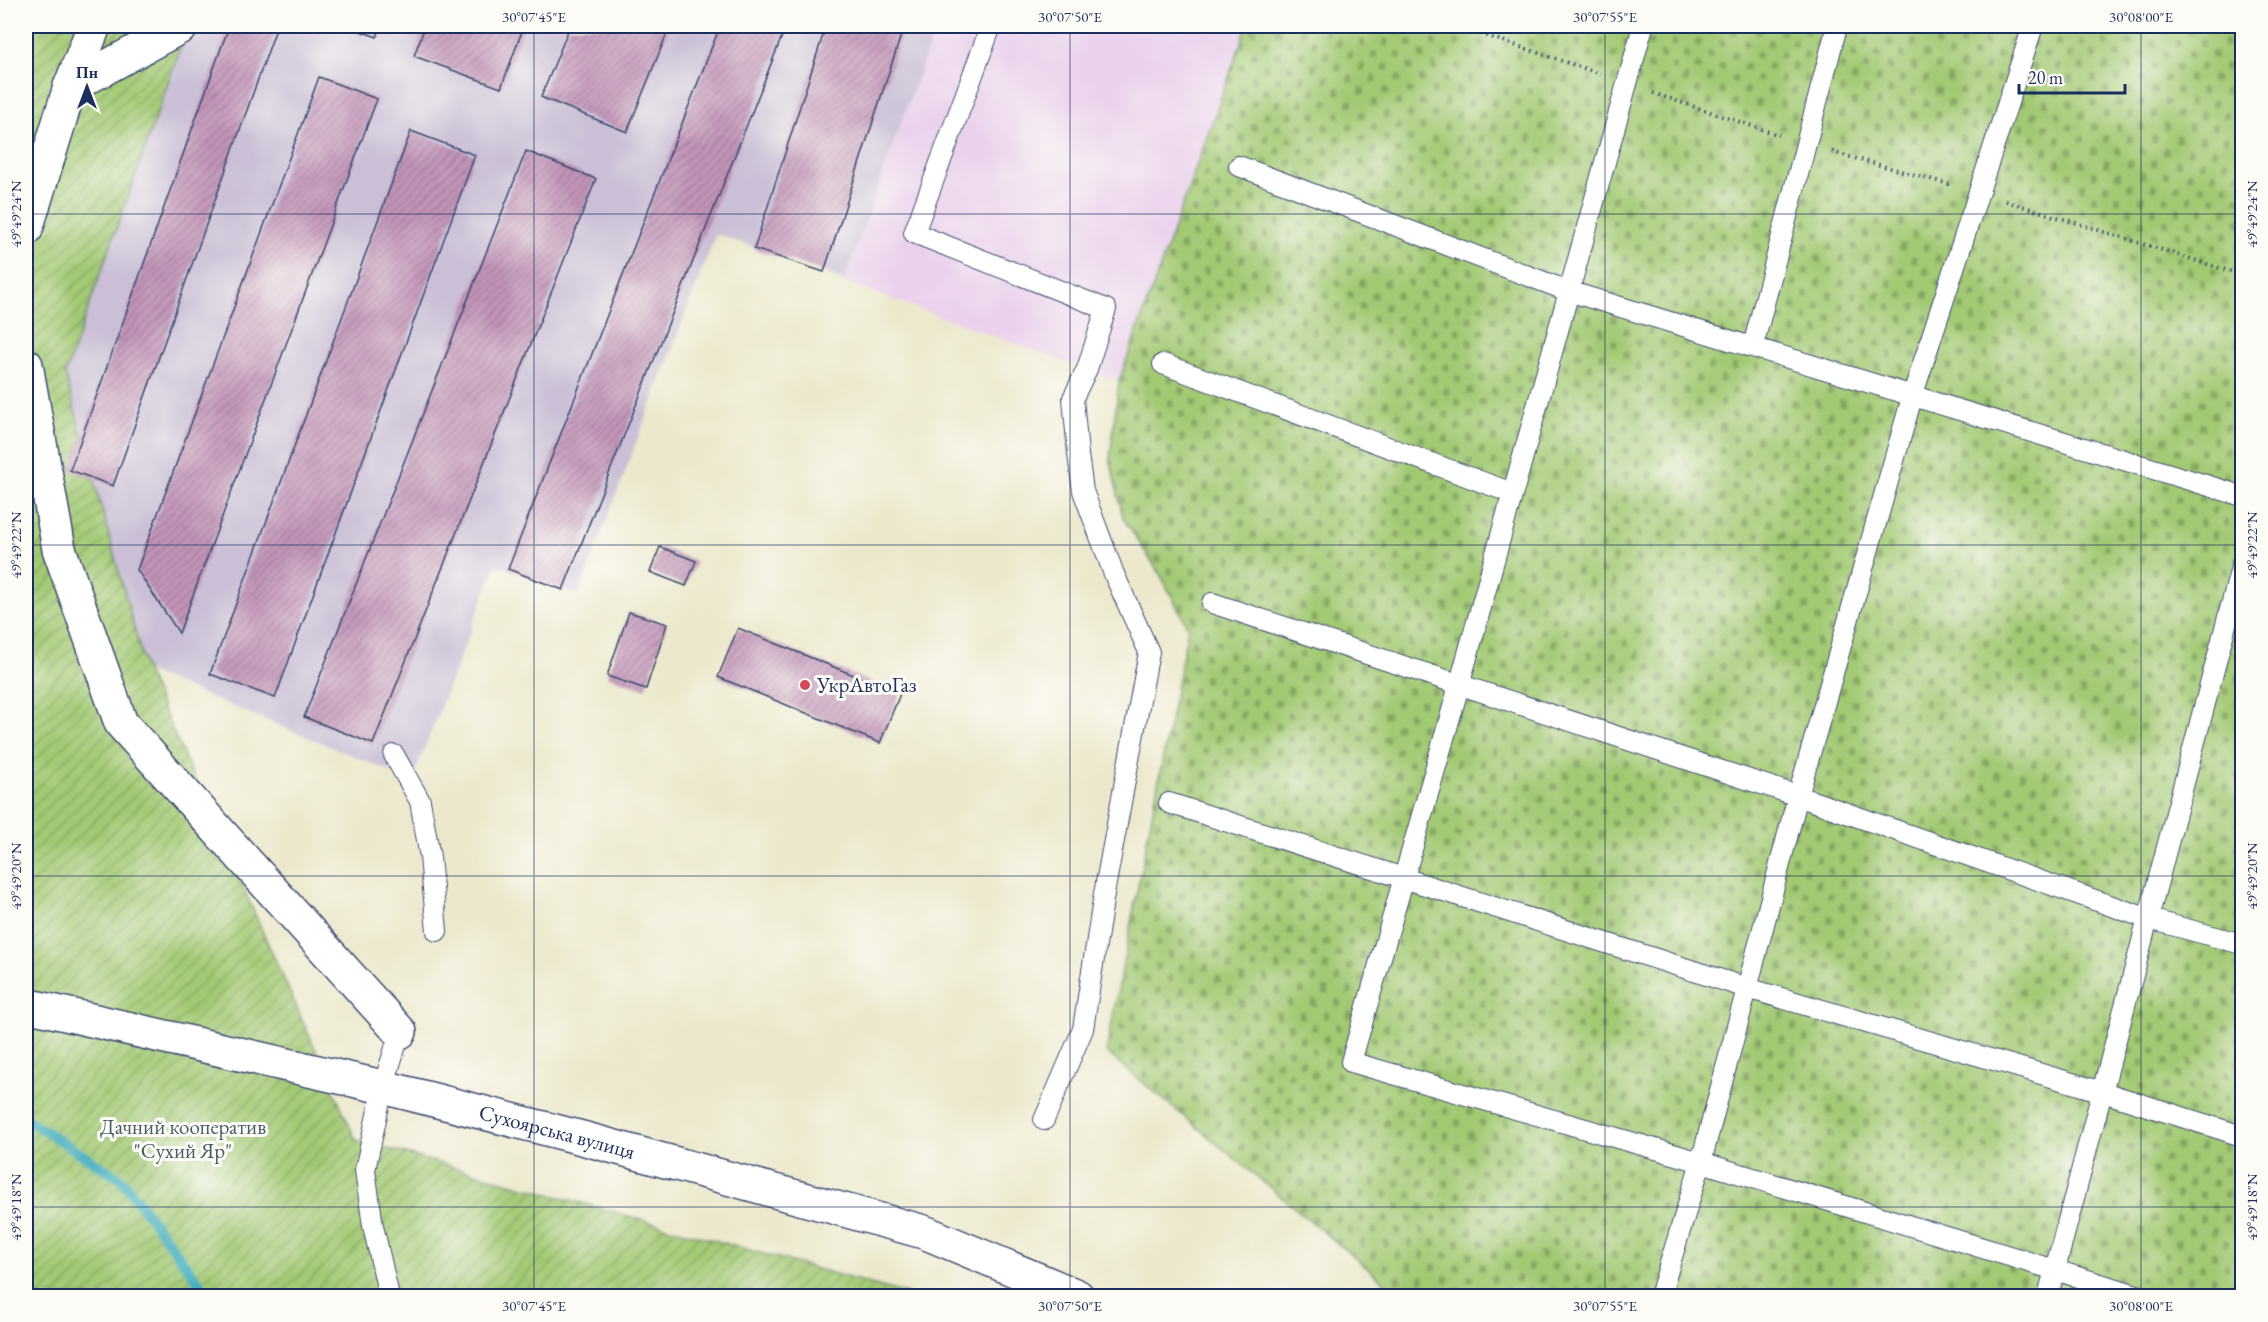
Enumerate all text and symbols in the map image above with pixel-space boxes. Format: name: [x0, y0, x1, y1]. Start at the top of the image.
text: 30°07'45"E: [502, 7, 567, 26]
text: 30°07'50"E: [1038, 7, 1103, 26]
text: 30°07'55"E: [1573, 7, 1638, 26]
text: 30°08'00"E: [2109, 7, 2174, 26]
north arrow: [57, 57, 117, 117]
scale bar: [2019, 57, 2126, 95]
text: Пн: [76, 62, 98, 83]
text: 20 m: [2028, 66, 2063, 89]
text: 49°49'24"N: [6, 180, 25, 248]
text: 49°49'24"N: [2242, 180, 2261, 248]
text: 49°49'22"N: [6, 511, 25, 579]
text: 49°49'22"N: [2242, 511, 2261, 579]
place label: УкрАвтоГаз: [816, 671, 917, 698]
marker: УкрАвтоГаз: [798, 678, 812, 692]
text: 49°49'20"N: [6, 842, 25, 910]
text: 49°49'20"N: [2242, 842, 2261, 910]
street label: Сухоярська вулиця: [476, 1098, 638, 1165]
park label: Дачний кооператив "Сухий Яр": [100, 1113, 266, 1164]
text: 49°49'18"N: [6, 1173, 25, 1241]
text: 49°49'18"N: [2242, 1173, 2261, 1241]
text: 30°07'45"E: [502, 1296, 567, 1315]
text: 30°07'50"E: [1038, 1296, 1103, 1315]
text: 30°07'55"E: [1573, 1296, 1638, 1315]
text: 30°08'00"E: [2109, 1296, 2174, 1315]

